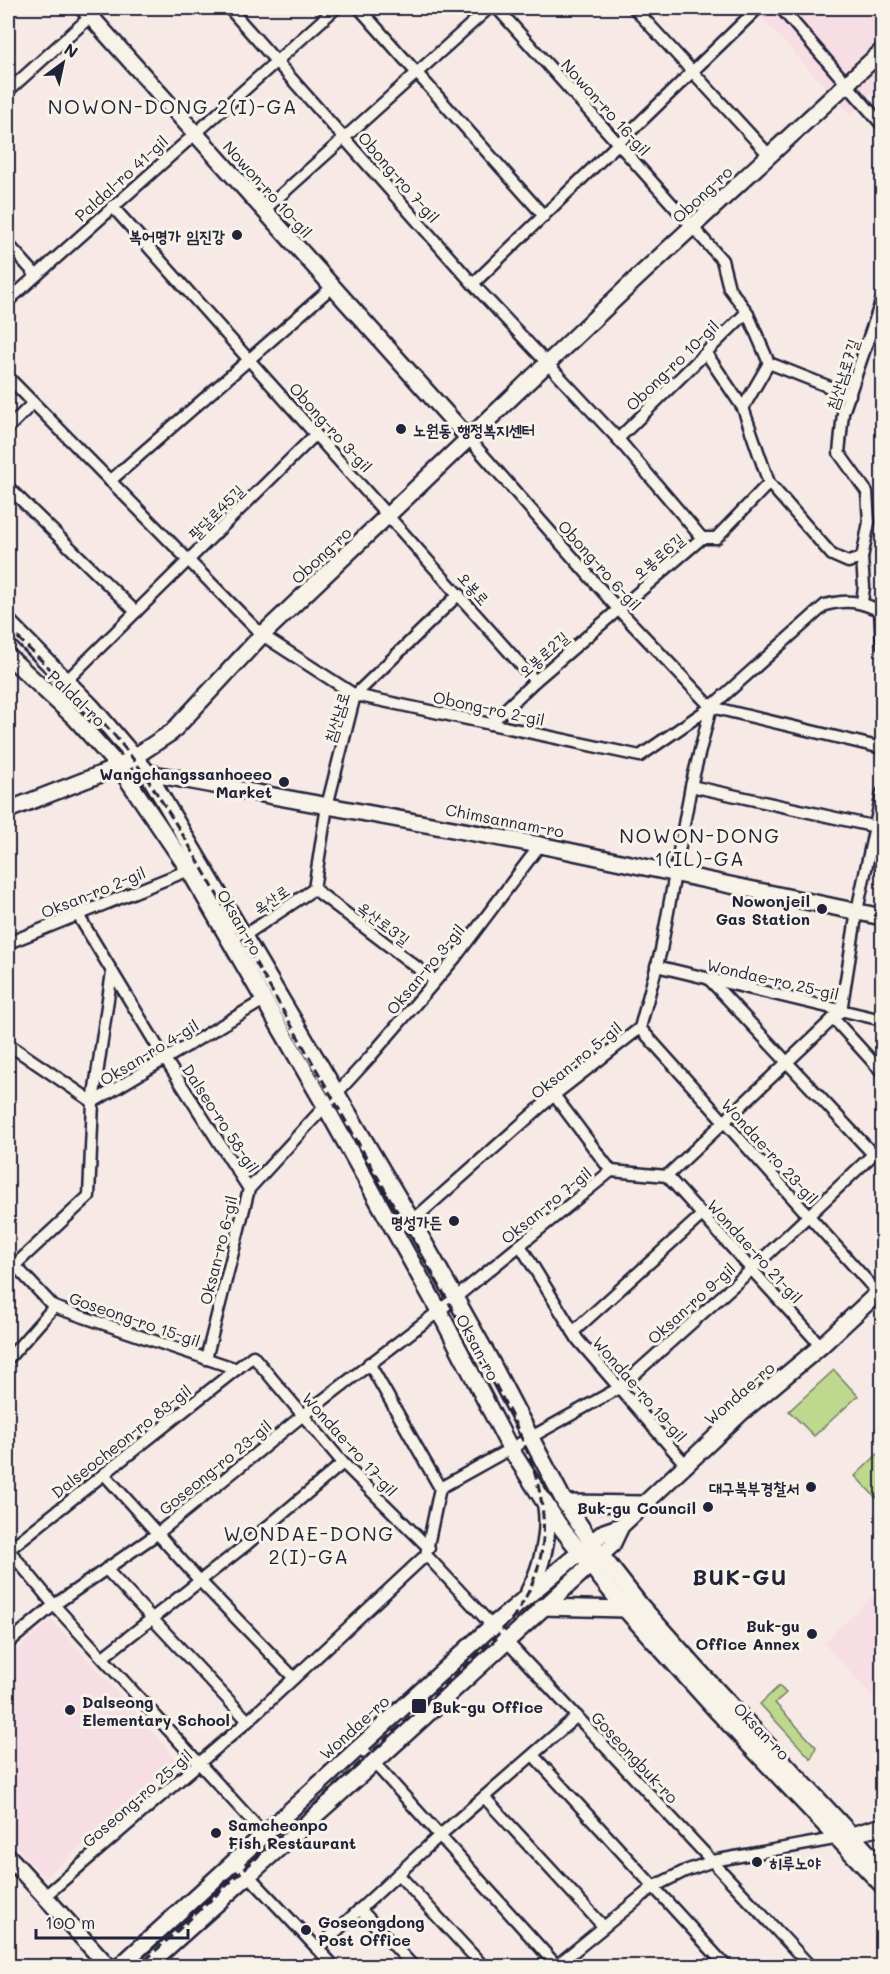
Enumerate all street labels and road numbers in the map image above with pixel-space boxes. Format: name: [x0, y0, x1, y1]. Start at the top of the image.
street label: Nowon-ro 16-gil: [557, 54, 655, 160]
street label: Obong-ro 7-gil: [354, 127, 444, 227]
street label: Paldal-ro 41-gil: [70, 130, 172, 226]
street label: Nowon-ro 10-gil: [219, 136, 317, 242]
street label: Obong-ro: [667, 161, 737, 227]
street label: Obong-ro 10-gil: [621, 315, 723, 415]
street label: 침산남로7길: [821, 336, 863, 412]
street label: Obong-ro 3-gil: [285, 378, 377, 476]
street label: 팔달로45길: [184, 480, 248, 544]
street label: Obong-ro 6-gil: [554, 515, 646, 615]
street label: Obong-ro: [286, 522, 356, 588]
street label: 오봉로6길: [628, 528, 688, 584]
street label: 오봉로: [453, 567, 495, 609]
street label: 오봉로2길: [513, 626, 573, 682]
street label: Paldal-ro: [44, 665, 110, 731]
street label: Obong-ro 2-gil: [431, 686, 547, 730]
street label: 침산남로: [318, 689, 354, 745]
street label: Chimsannam-ro: [444, 798, 566, 842]
street label: Oksan-ro 2-gil: [38, 861, 148, 923]
street label: 옥산로: [249, 879, 293, 919]
street label: Oksan-ro: [213, 886, 267, 958]
street label: 옥산로3길: [353, 896, 415, 950]
street label: Oksan-ro 3-gil: [381, 920, 469, 1018]
street label: Wondae-ro 25-gil: [705, 954, 841, 1004]
street label: Oksan-ro 4-gil: [96, 1014, 202, 1090]
street label: Oksan-ro 5-gil: [526, 1017, 626, 1103]
street label: Dalseo-ro 58-gil: [178, 1060, 264, 1176]
street label: Wondae-ro 23-gil: [717, 1094, 823, 1208]
street label: Oksan-ro 7-gil: [496, 1162, 596, 1248]
street label: Oksan-ro 6-gil: [194, 1193, 242, 1307]
street label: Wondae-ro 21-gil: [703, 1195, 807, 1307]
street label: Oksan-ro 9-gil: [643, 1258, 739, 1348]
street label: Goseong-ro 15-gil: [67, 1287, 203, 1351]
street label: Oksan-ro: [452, 1310, 504, 1384]
street label: Wondae-ro 19-gil: [588, 1332, 692, 1446]
street label: Wondae-ro: [699, 1357, 779, 1429]
street label: Dalseocheon-ro 83-gil: [47, 1380, 195, 1502]
street label: Wondae-ro 17-gil: [298, 1388, 402, 1500]
street label: Goseong-ro 23-gil: [154, 1415, 276, 1519]
street label: Wondae-ro: [315, 1690, 393, 1764]
street label: Oksan-ro: [729, 1698, 795, 1764]
street label: Goseongbuk-ro: [587, 1707, 683, 1807]
street label: Goseong-ro 25-gil: [78, 1744, 196, 1852]

